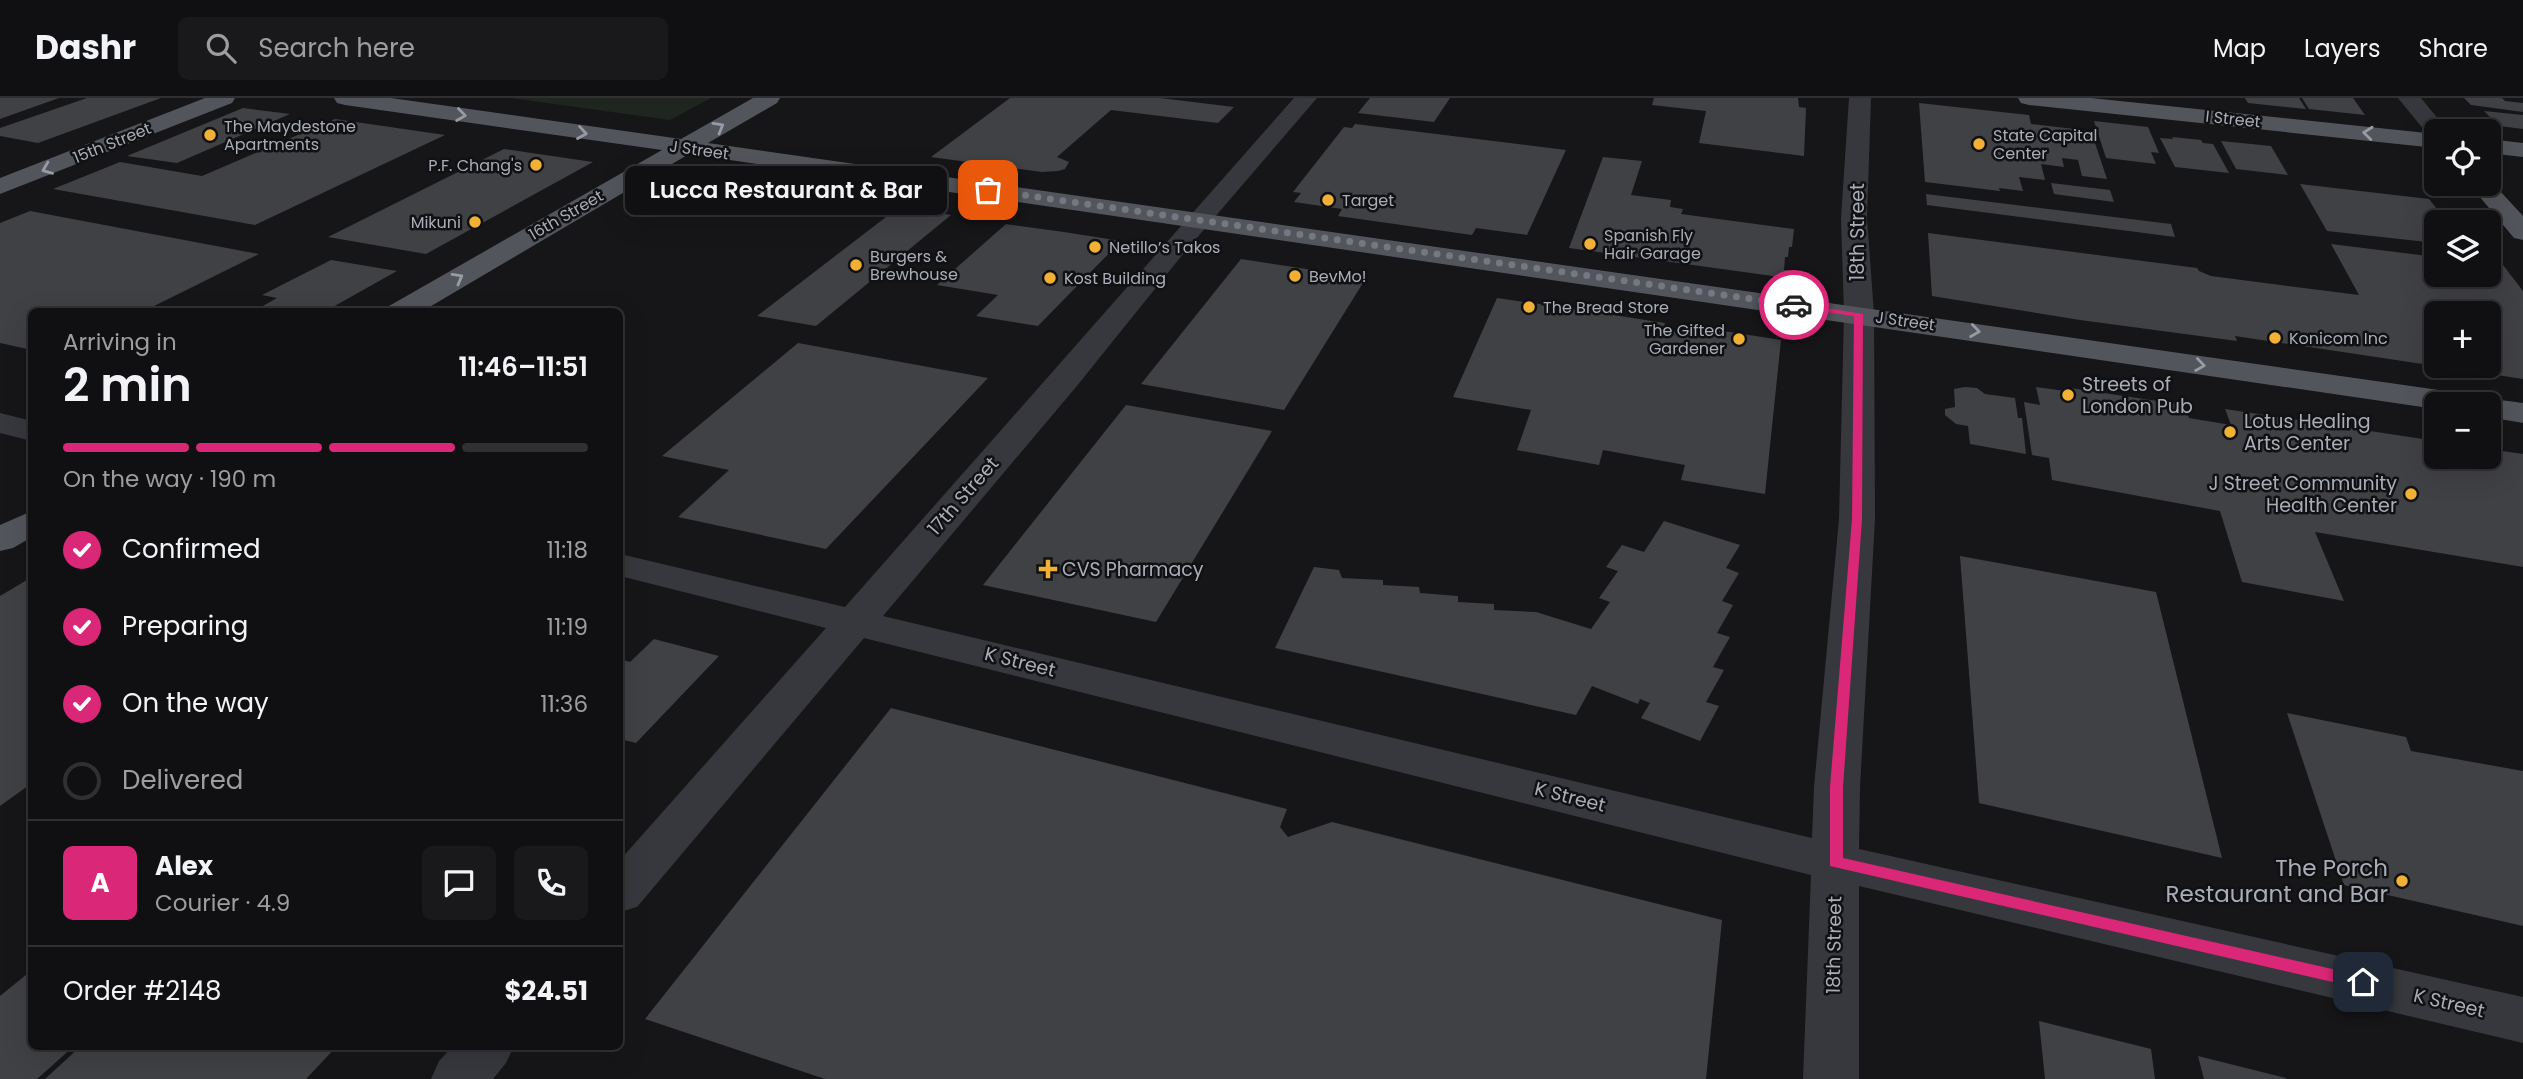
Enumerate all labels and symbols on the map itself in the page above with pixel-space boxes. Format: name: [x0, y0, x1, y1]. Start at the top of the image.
street label: I Street: [2204, 105, 2262, 133]
one-way arrow: [456, 107, 467, 122]
place label: The Maydestone Apartments: [224, 115, 356, 156]
street label: 15th Street: [70, 117, 155, 169]
one-way arrow: [711, 122, 724, 135]
place label: State Capital Center: [1993, 124, 2098, 165]
one-way arrow: [576, 125, 588, 140]
one-way arrow: [2362, 126, 2374, 141]
marker: The Maydestone Apartments: [202, 127, 218, 143]
street label: J Street: [668, 134, 730, 166]
marker: State Capital Center: [1971, 136, 1987, 152]
place label: P.F. Chang's: [428, 154, 522, 177]
marker: P.F. Chang's: [528, 157, 544, 173]
one-way arrow: [42, 160, 54, 174]
pin: [958, 160, 1018, 220]
callout: Lucca Restaurant & Bar: [624, 166, 946, 214]
street label: 18th Street: [1844, 183, 1871, 281]
street label: 16th Street: [525, 184, 608, 246]
place label: Target: [1342, 189, 1394, 212]
marker: Target: [1320, 192, 1336, 208]
place label: Mikuni: [411, 211, 461, 234]
marker: Mikuni: [467, 214, 483, 230]
place label: Spanish Fly Hair Garage: [1604, 224, 1701, 265]
place label: Netillo’s Takos: [1109, 236, 1220, 259]
marker: Spanish Fly Hair Garage: [1582, 236, 1598, 252]
marker: Netillo’s Takos: [1087, 239, 1103, 255]
place label: Burgers & Brewhouse: [870, 245, 958, 286]
marker: Burgers & Brewhouse: [848, 257, 864, 273]
place label: BevMo!: [1309, 265, 1367, 288]
place label: Kost Building: [1064, 267, 1166, 290]
marker: BevMo!: [1287, 268, 1303, 284]
marker: Kost Building: [1042, 270, 1058, 286]
courier: [1759, 270, 1829, 340]
one-way arrow: [451, 273, 464, 286]
place label: The Bread Store: [1543, 296, 1669, 319]
marker: The Bread Store: [1521, 299, 1537, 315]
street label: J Street: [1874, 305, 1936, 337]
place label: The Gifted Gardener: [1644, 319, 1725, 360]
one-way arrow: [1969, 324, 1980, 339]
place label: Konicom Inc: [2289, 327, 2388, 350]
marker: Konicom Inc: [2267, 330, 2283, 346]
marker: The Gifted Gardener: [1731, 331, 1747, 347]
one-way arrow: [2194, 357, 2205, 372]
place label: Streets of London Pub: [2082, 371, 2193, 420]
marker: Streets of London Pub: [2060, 387, 2076, 403]
place label: Lotus Healing Arts Center: [2244, 408, 2371, 457]
marker: Lotus Healing Arts Center: [2222, 424, 2238, 440]
street label: 17th Street: [921, 451, 1005, 541]
place label: J Street Community Health Center: [2209, 470, 2397, 519]
marker: J Street Community Health Center: [2403, 486, 2419, 502]
place label: CVS Pharmacy: [1062, 556, 1204, 583]
marker: CVS Pharmacy: [1040, 561, 1056, 577]
street label: K Street: [982, 640, 1058, 684]
street label: K Street: [1532, 775, 1608, 819]
place label: The Porch Restaurant and Bar: [2166, 852, 2388, 910]
marker: The Porch Restaurant and Bar: [2394, 873, 2410, 889]
street label: 18th Street: [1820, 896, 1848, 994]
pin: [2333, 952, 2393, 1012]
street label: K Street: [2411, 982, 2487, 1024]

